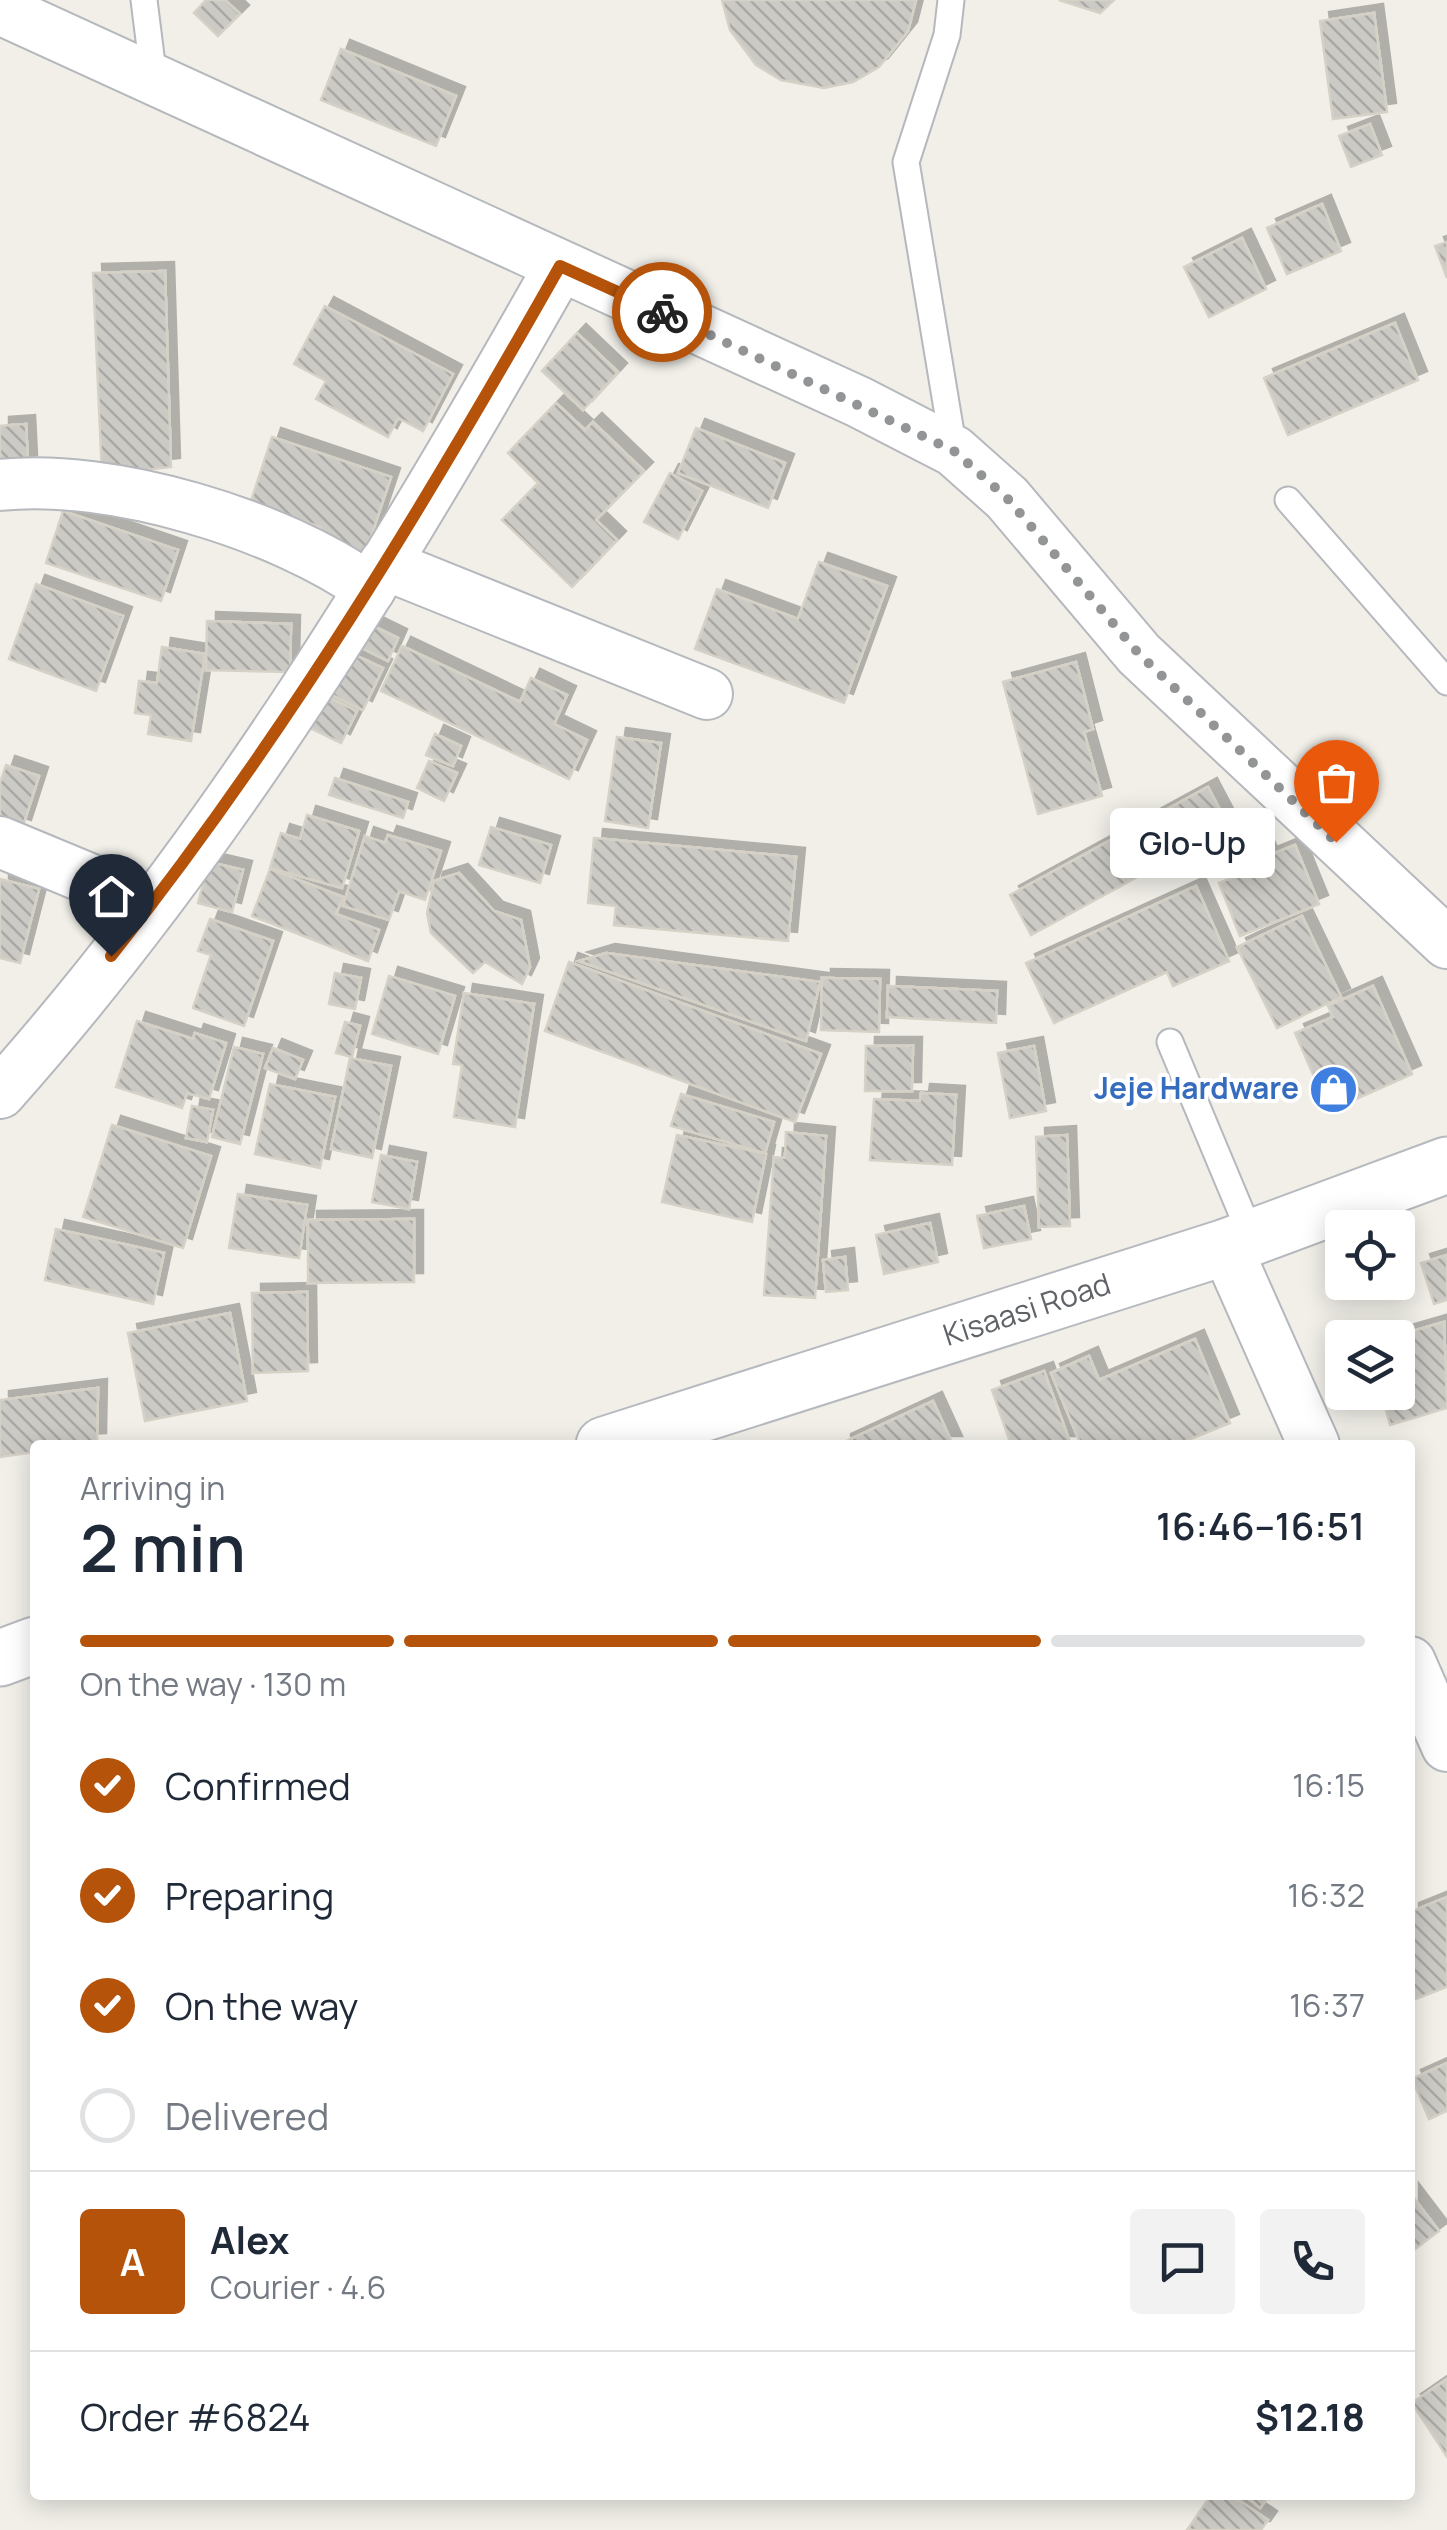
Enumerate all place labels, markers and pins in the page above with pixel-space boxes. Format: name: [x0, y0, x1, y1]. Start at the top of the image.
pin: [1294, 740, 1379, 843]
callout: Glo-Up: [1111, 807, 1276, 877]
pin: [69, 854, 154, 957]
shop icon: Jeje Hardware: [1308, 1063, 1360, 1115]
place label: Jeje Hardware: [1094, 1067, 1299, 1108]

